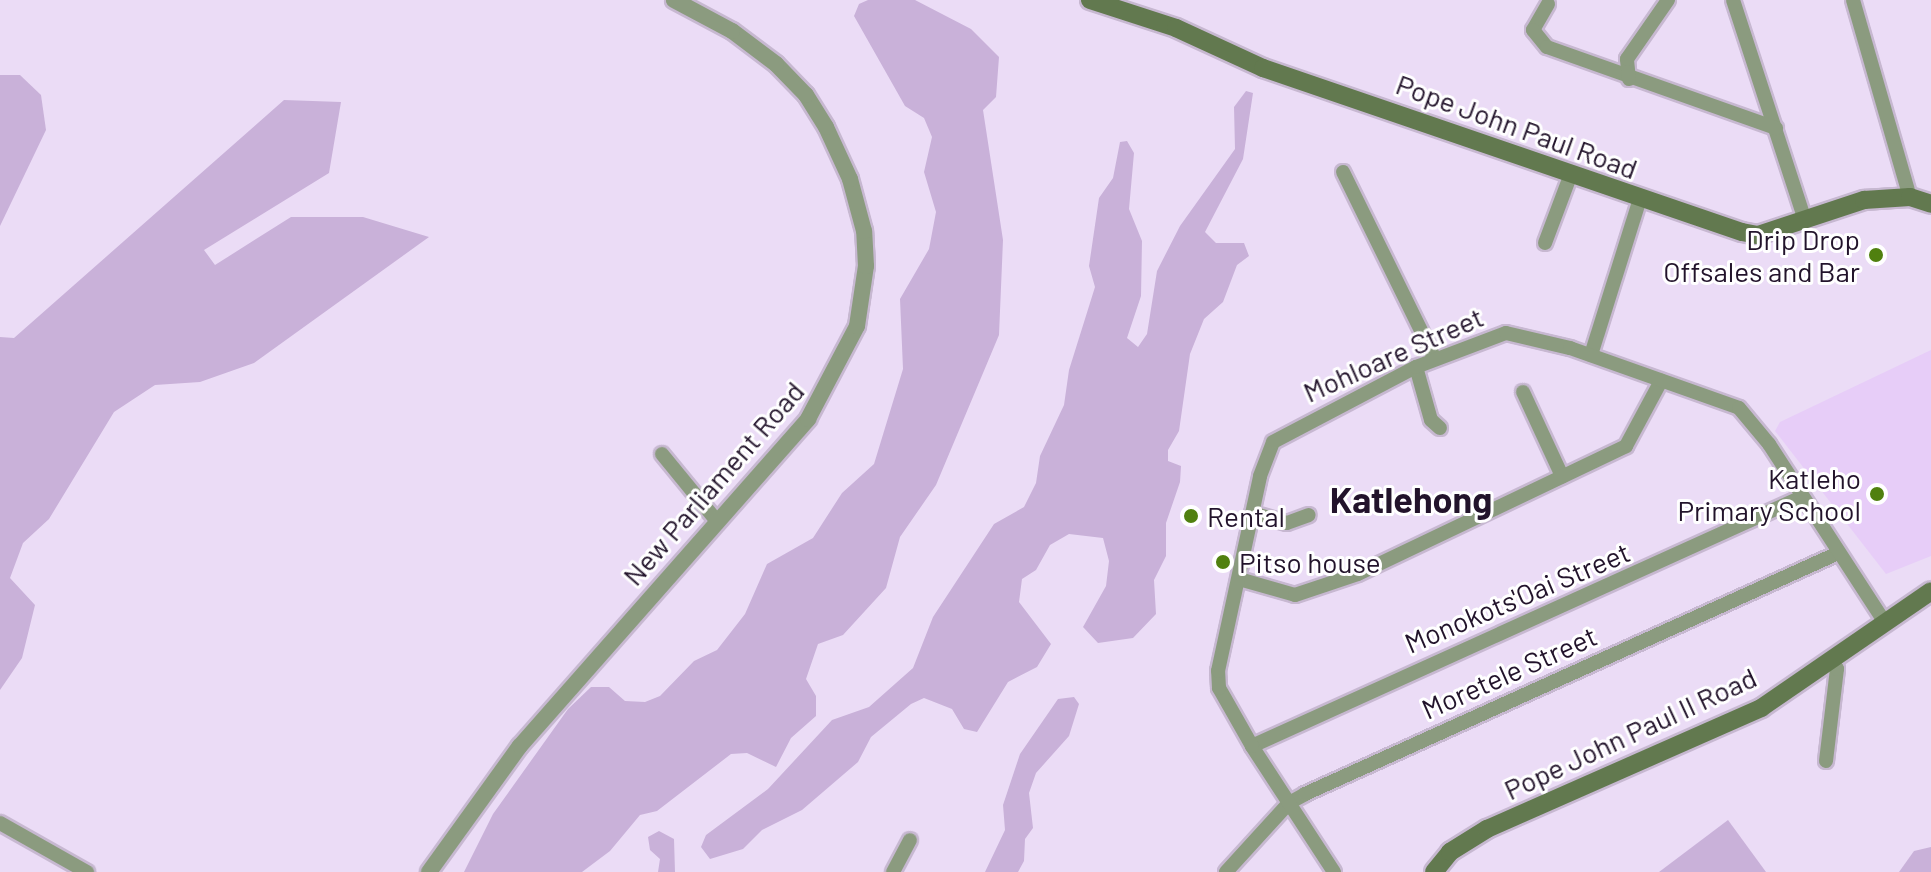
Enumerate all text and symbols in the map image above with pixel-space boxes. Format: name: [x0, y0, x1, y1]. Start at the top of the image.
street label: Pope John Paul Road: [1392, 67, 1642, 185]
place label: Drip Drop Offsales and Bar: [1663, 222, 1860, 288]
marker: Drip Drop Offsales and Bar: [1867, 246, 1885, 264]
street label: Mohloare Street: [1298, 299, 1488, 409]
street label: New Parliament Road: [615, 374, 811, 592]
place label: Katleho Primary School: [1677, 461, 1861, 527]
district label: Katlehong: [1330, 477, 1492, 521]
marker: Katleho Primary School: [1868, 485, 1886, 503]
place label: Rental: [1207, 499, 1285, 533]
marker: Rental: [1182, 507, 1200, 525]
street label: Monokots'Oai Street: [1399, 534, 1635, 660]
place label: Pitso house: [1239, 545, 1381, 579]
marker: Pitso house: [1214, 553, 1232, 571]
street label: Moretele Street: [1416, 618, 1602, 726]
street label: Pope John Paul II Road: [1499, 660, 1761, 806]

